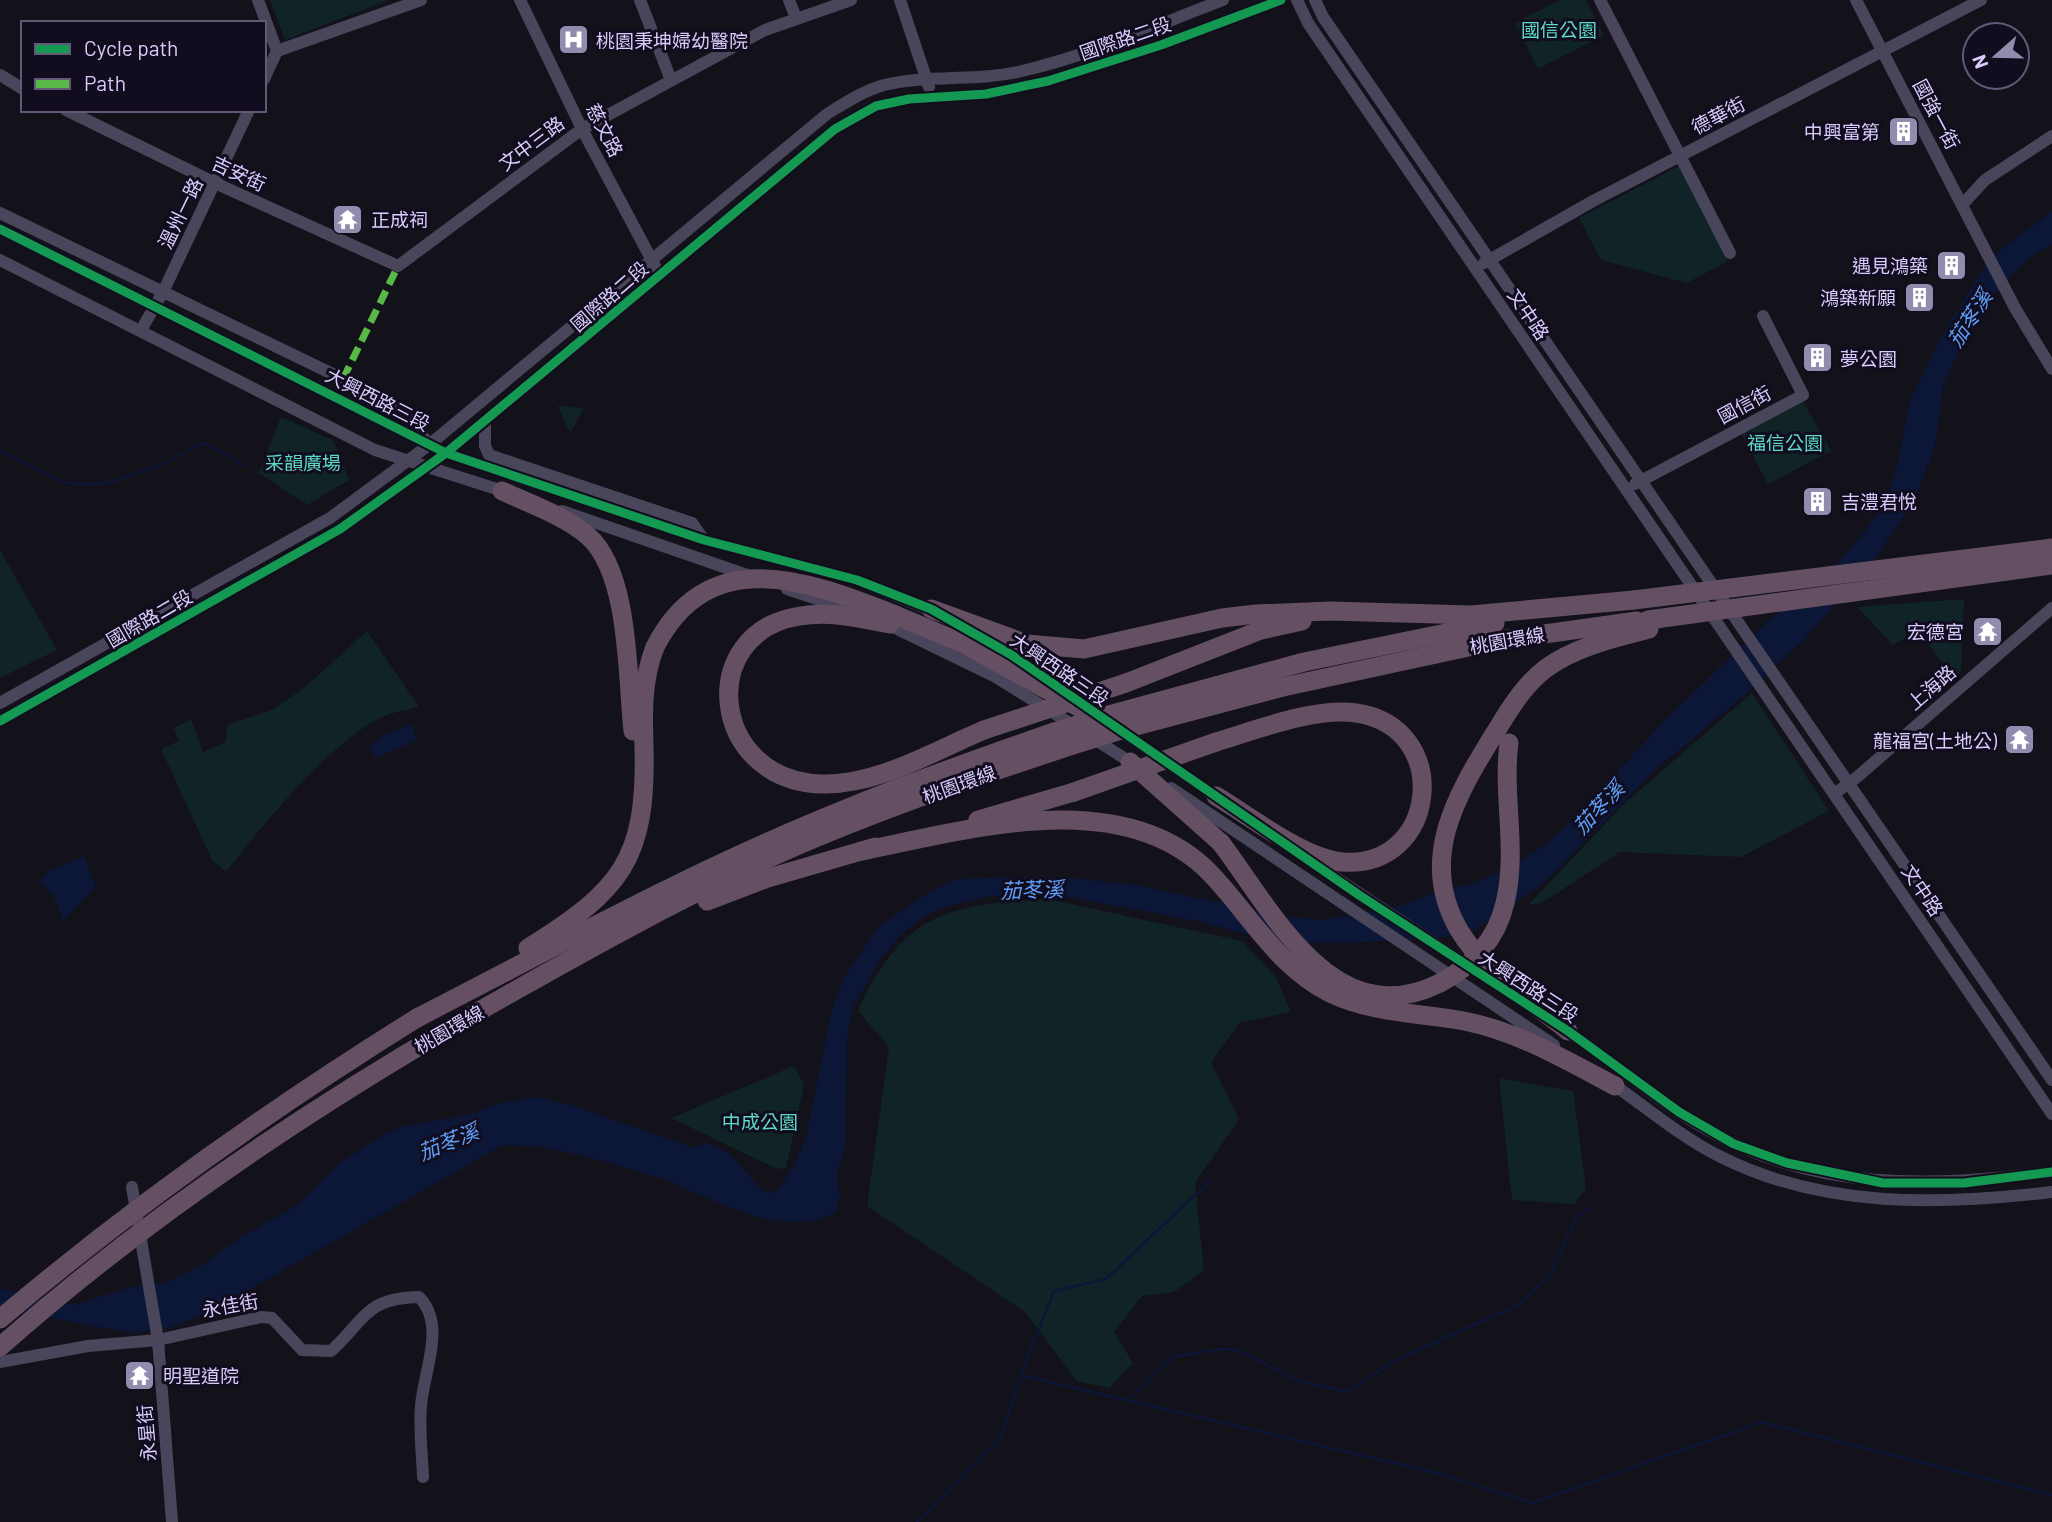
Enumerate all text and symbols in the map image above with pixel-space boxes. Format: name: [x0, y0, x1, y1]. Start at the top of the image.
street label: 國際路二段: [1076, 12, 1174, 64]
park label: 國信公園: [1521, 18, 1597, 41]
legend: [21, 21, 266, 112]
north arrow: [1961, 21, 2031, 91]
hospital icon: 桃園秉坤婦幼醫院: [556, 23, 590, 57]
place label: 桃園秉坤婦幼醫院: [596, 29, 748, 52]
text: Cycle path: [84, 35, 178, 60]
text: N: [1967, 52, 1993, 72]
text: Path: [84, 70, 126, 95]
street label: 國強一街: [1909, 75, 1965, 153]
street label: 德華街: [1687, 91, 1749, 139]
street label: 慈文路: [582, 99, 628, 161]
street label: 文中三路: [494, 111, 568, 175]
building icon: 中興富第: [1886, 114, 1920, 148]
place label: 中興富第: [1804, 120, 1880, 143]
street label: 吉安街: [208, 151, 270, 195]
street label: 溫州一路: [153, 174, 207, 252]
temple icon: 正成祠: [331, 202, 365, 236]
place label: 正成祠: [371, 208, 428, 231]
building icon: 遇見鴻築: [1934, 248, 1968, 282]
place label: 遇見鴻築: [1852, 254, 1928, 277]
street label: 國際路二段: [566, 256, 652, 336]
building icon: 鴻築新願: [1902, 280, 1936, 314]
water label: 茄苳溪: [1941, 282, 1998, 351]
street label: 文中路: [1504, 284, 1554, 344]
place label: 鴻築新願: [1820, 286, 1896, 309]
building icon: 夢公園: [1800, 341, 1834, 375]
place label: 夢公園: [1840, 347, 1897, 370]
street label: 大興西路三段: [322, 363, 434, 435]
street label: 國信街: [1713, 380, 1775, 428]
park label: 福信公園: [1747, 431, 1823, 454]
park label: 采韻廣場: [265, 451, 341, 474]
building icon: 吉澧君悅: [1801, 484, 1835, 518]
place label: 吉澧君悅: [1841, 490, 1917, 513]
street label: 國際路二段: [102, 584, 196, 652]
temple icon: 宏德宮: [1970, 614, 2004, 648]
place label: 宏德宮: [1907, 620, 1964, 643]
street label: 桃園環線: [1468, 622, 1546, 658]
street label: 大興西路三段: [1006, 628, 1114, 710]
street label: 上海路: [1902, 660, 1960, 714]
temple icon: 龍福宮(土地公): [2003, 723, 2037, 757]
place label: 龍福宮(土地公): [1873, 729, 1998, 752]
street label: 桃園環線: [919, 760, 999, 808]
water label: 茄苳溪: [1567, 773, 1631, 839]
street label: 文中路: [1898, 860, 1948, 920]
water label: 茄苳溪: [1000, 875, 1067, 903]
street label: 大興西路三段: [1475, 945, 1583, 1027]
street label: 桃園環線: [410, 1000, 488, 1058]
park label: 中成公園: [722, 1110, 798, 1133]
water label: 茄苳溪: [414, 1116, 485, 1164]
street label: 永佳街: [200, 1289, 260, 1321]
temple icon: 明聖道院: [123, 1358, 157, 1392]
place label: 明聖道院: [163, 1364, 239, 1387]
street label: 永星街: [132, 1404, 160, 1462]

